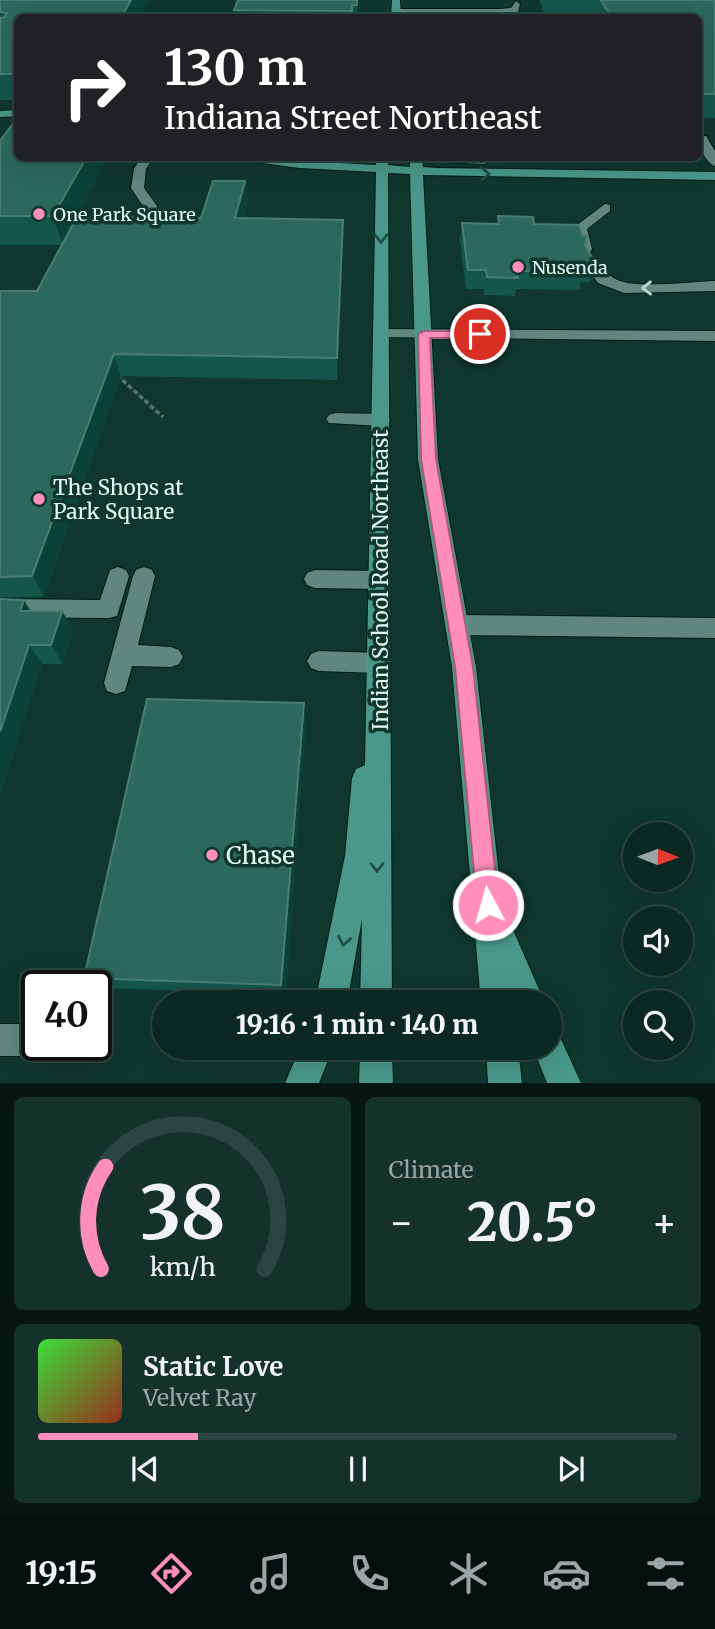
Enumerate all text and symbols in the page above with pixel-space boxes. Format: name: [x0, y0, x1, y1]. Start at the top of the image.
text: 130 m: [164, 37, 307, 98]
icon: right: [49, 42, 140, 133]
text: Indiana Street Northeast: [164, 98, 542, 138]
one-way arrow: [480, 166, 491, 181]
place label: One Park Square: [53, 203, 196, 226]
marker: One Park Square: [31, 206, 47, 222]
one-way arrow: [373, 233, 389, 244]
place label: Nusenda: [532, 256, 608, 279]
marker: Nusenda: [510, 259, 526, 275]
one-way arrow: [641, 280, 652, 296]
pin: [450, 304, 510, 364]
icon: arrive: [461, 315, 499, 353]
street label: Indian School Road Northeast: [367, 430, 394, 730]
place label: The Shops at Park Square: [53, 474, 183, 525]
marker: The Shops at Park Square: [31, 491, 47, 507]
north arrow: [623, 822, 693, 892]
map controls: [623, 822, 693, 1060]
place label: Chase: [226, 840, 295, 871]
marker: Chase: [204, 847, 220, 863]
one-way arrow: [369, 863, 385, 873]
position arrow: [451, 868, 525, 942]
button: sound: [623, 906, 693, 976]
one-way arrow: [337, 935, 352, 947]
speed limit sign: 40: [21, 970, 112, 1061]
button: search: [623, 990, 693, 1060]
text: 19:16 · 1 min · 140 m: [236, 1008, 478, 1041]
text: Climate: [389, 1155, 474, 1184]
text: 38: [139, 1168, 225, 1260]
text: 20.5°: [467, 1190, 598, 1255]
text: −: [389, 1199, 414, 1246]
text: +: [652, 1199, 677, 1246]
text: km/h: [149, 1251, 215, 1283]
text: Static Love: [143, 1350, 283, 1383]
text: Velvet Ray: [143, 1383, 256, 1412]
icon: previous: [126, 1450, 164, 1488]
icon: pause: [339, 1450, 377, 1488]
icon: next: [552, 1450, 590, 1488]
icon: directions: [147, 1549, 196, 1598]
icon: music: [246, 1549, 295, 1598]
icon: phone: [345, 1549, 394, 1598]
icon: climate: [444, 1549, 493, 1598]
icon: car: [542, 1549, 591, 1598]
icon: filters: [641, 1549, 690, 1598]
text: 19:15: [25, 1553, 97, 1593]

